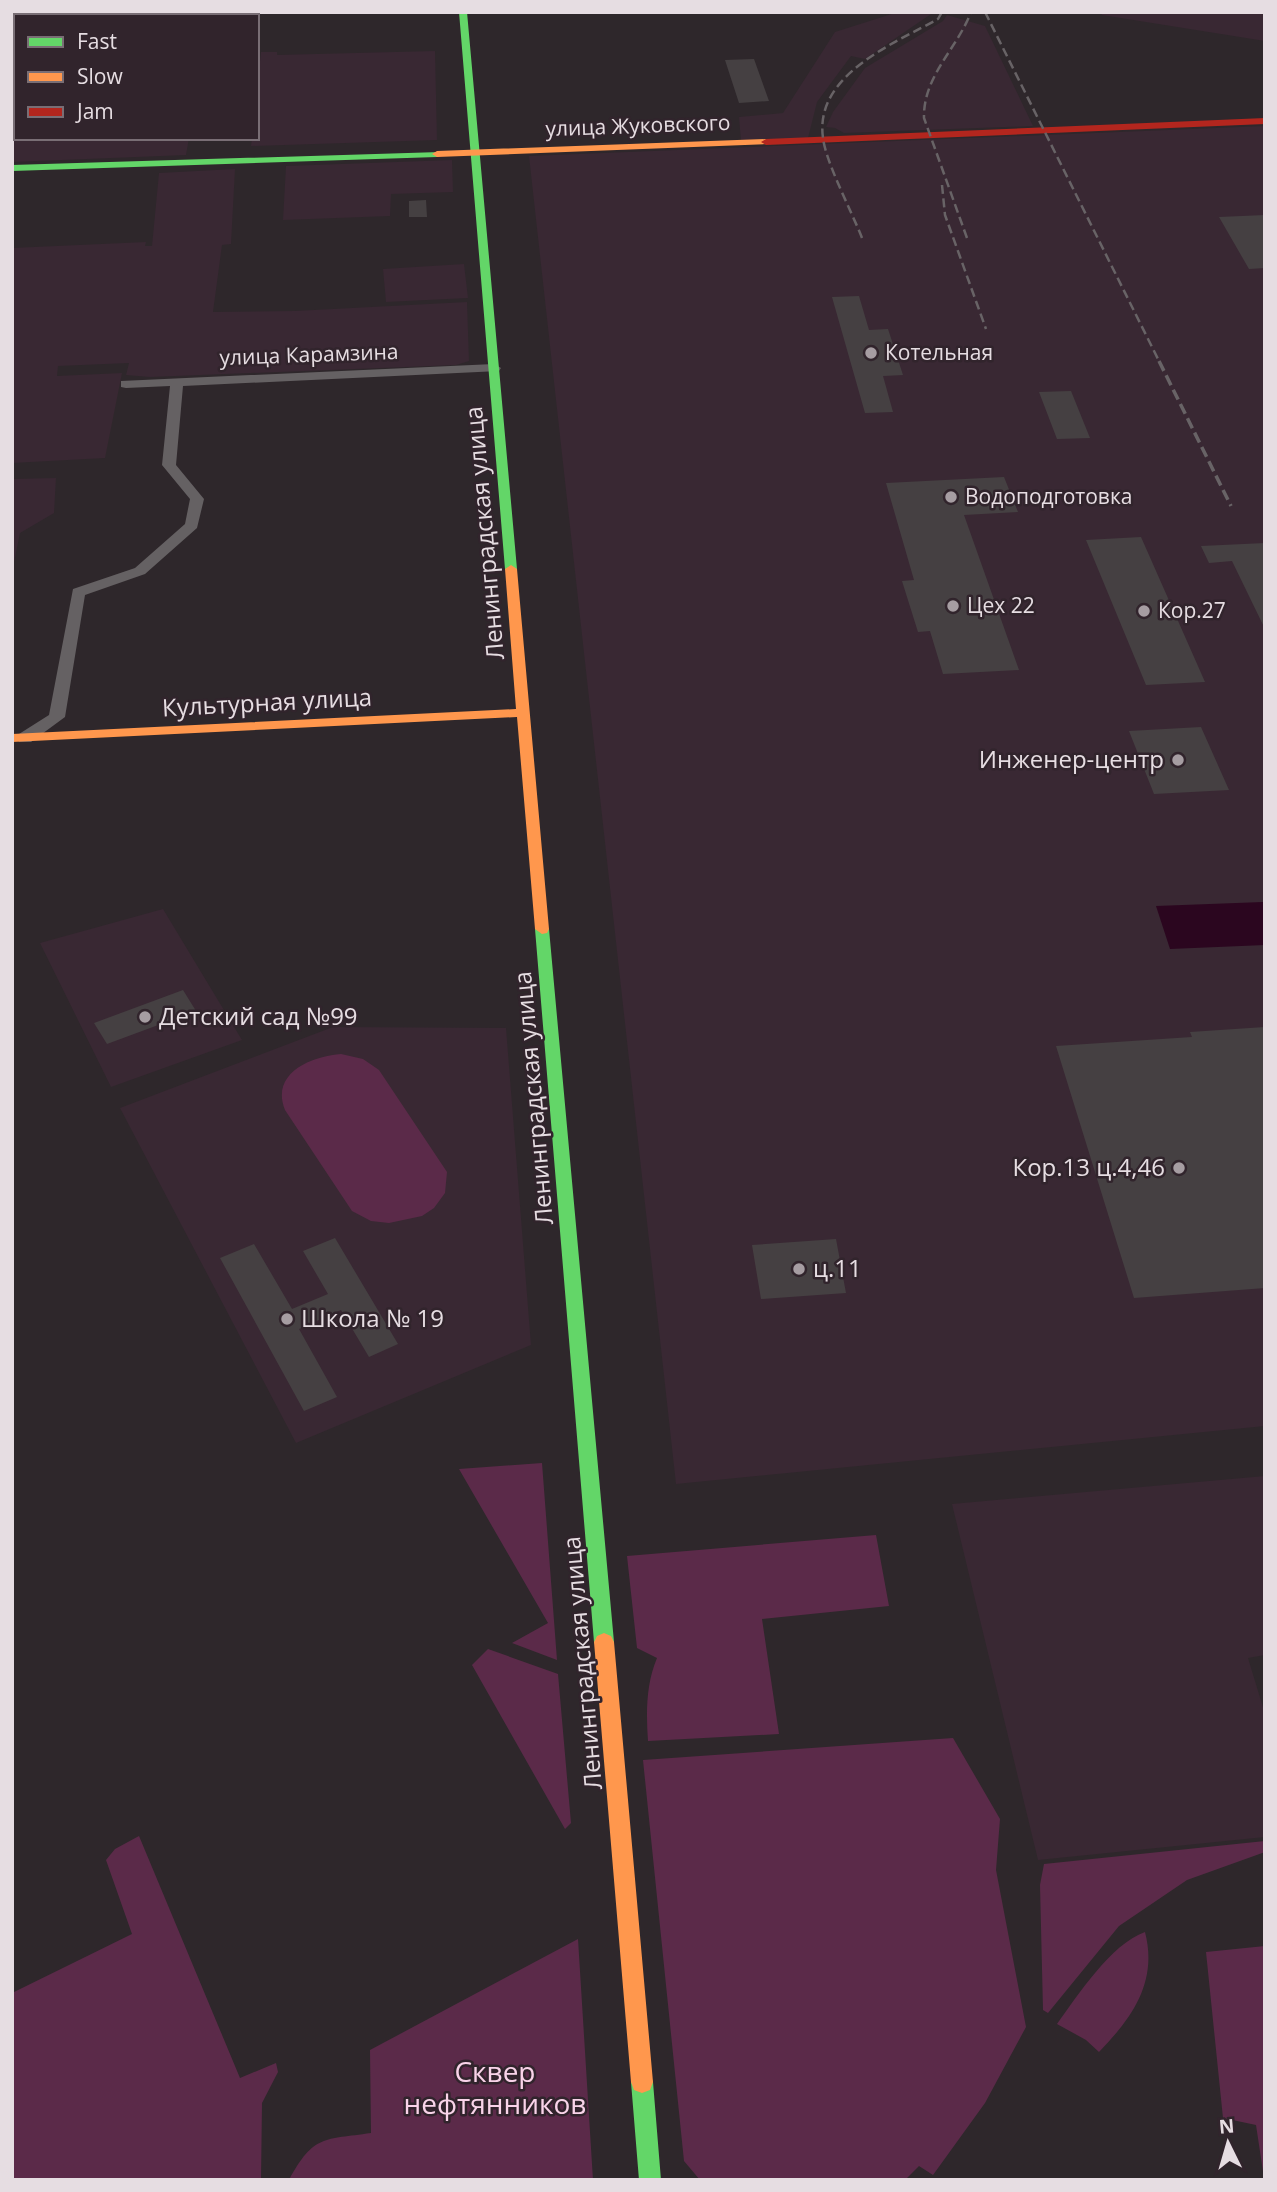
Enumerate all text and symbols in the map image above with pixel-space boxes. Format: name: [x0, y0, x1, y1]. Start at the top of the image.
legend: [14, 14, 259, 140]
text: Fast: [77, 27, 117, 55]
text: Slow: [77, 62, 123, 90]
text: Jam: [75, 97, 114, 125]
street label: улица Жуковского: [545, 108, 731, 142]
street label: улица Карамзина: [219, 337, 399, 371]
place label: Котельная: [885, 338, 993, 366]
marker: Котельная: [863, 345, 879, 361]
street label: Ленинградская улица: [456, 405, 511, 661]
place label: Водоподготовка: [965, 482, 1132, 510]
marker: Водоподготовка: [943, 489, 959, 505]
place label: Цех 22: [967, 591, 1035, 619]
place label: Кор.27: [1158, 596, 1226, 624]
marker: Цех 22: [945, 598, 961, 614]
marker: Кор.27: [1136, 603, 1152, 619]
street label: Культурная улица: [161, 680, 373, 723]
place label: Инженер-центр: [979, 742, 1164, 775]
marker: Инженер-центр: [1170, 752, 1186, 768]
street label: Ленинградская улица: [505, 970, 560, 1226]
place label: Детский сад №99: [159, 999, 358, 1032]
marker: Детский сад №99: [137, 1009, 153, 1025]
place label: Кор.13 ц.4,46: [1013, 1150, 1165, 1183]
marker: Кор.13 ц.4,46: [1171, 1160, 1187, 1176]
place label: ц.11: [813, 1251, 862, 1284]
marker: ц.11: [791, 1261, 807, 1277]
place label: Школа № 19: [301, 1301, 444, 1334]
marker: Школа № 19: [279, 1311, 295, 1327]
street label: Ленинградская улица: [554, 1535, 609, 1791]
park label: Сквер нефтянников: [404, 2052, 586, 2122]
north arrow: [1193, 2108, 1263, 2178]
text: N: [1218, 2112, 1235, 2140]

